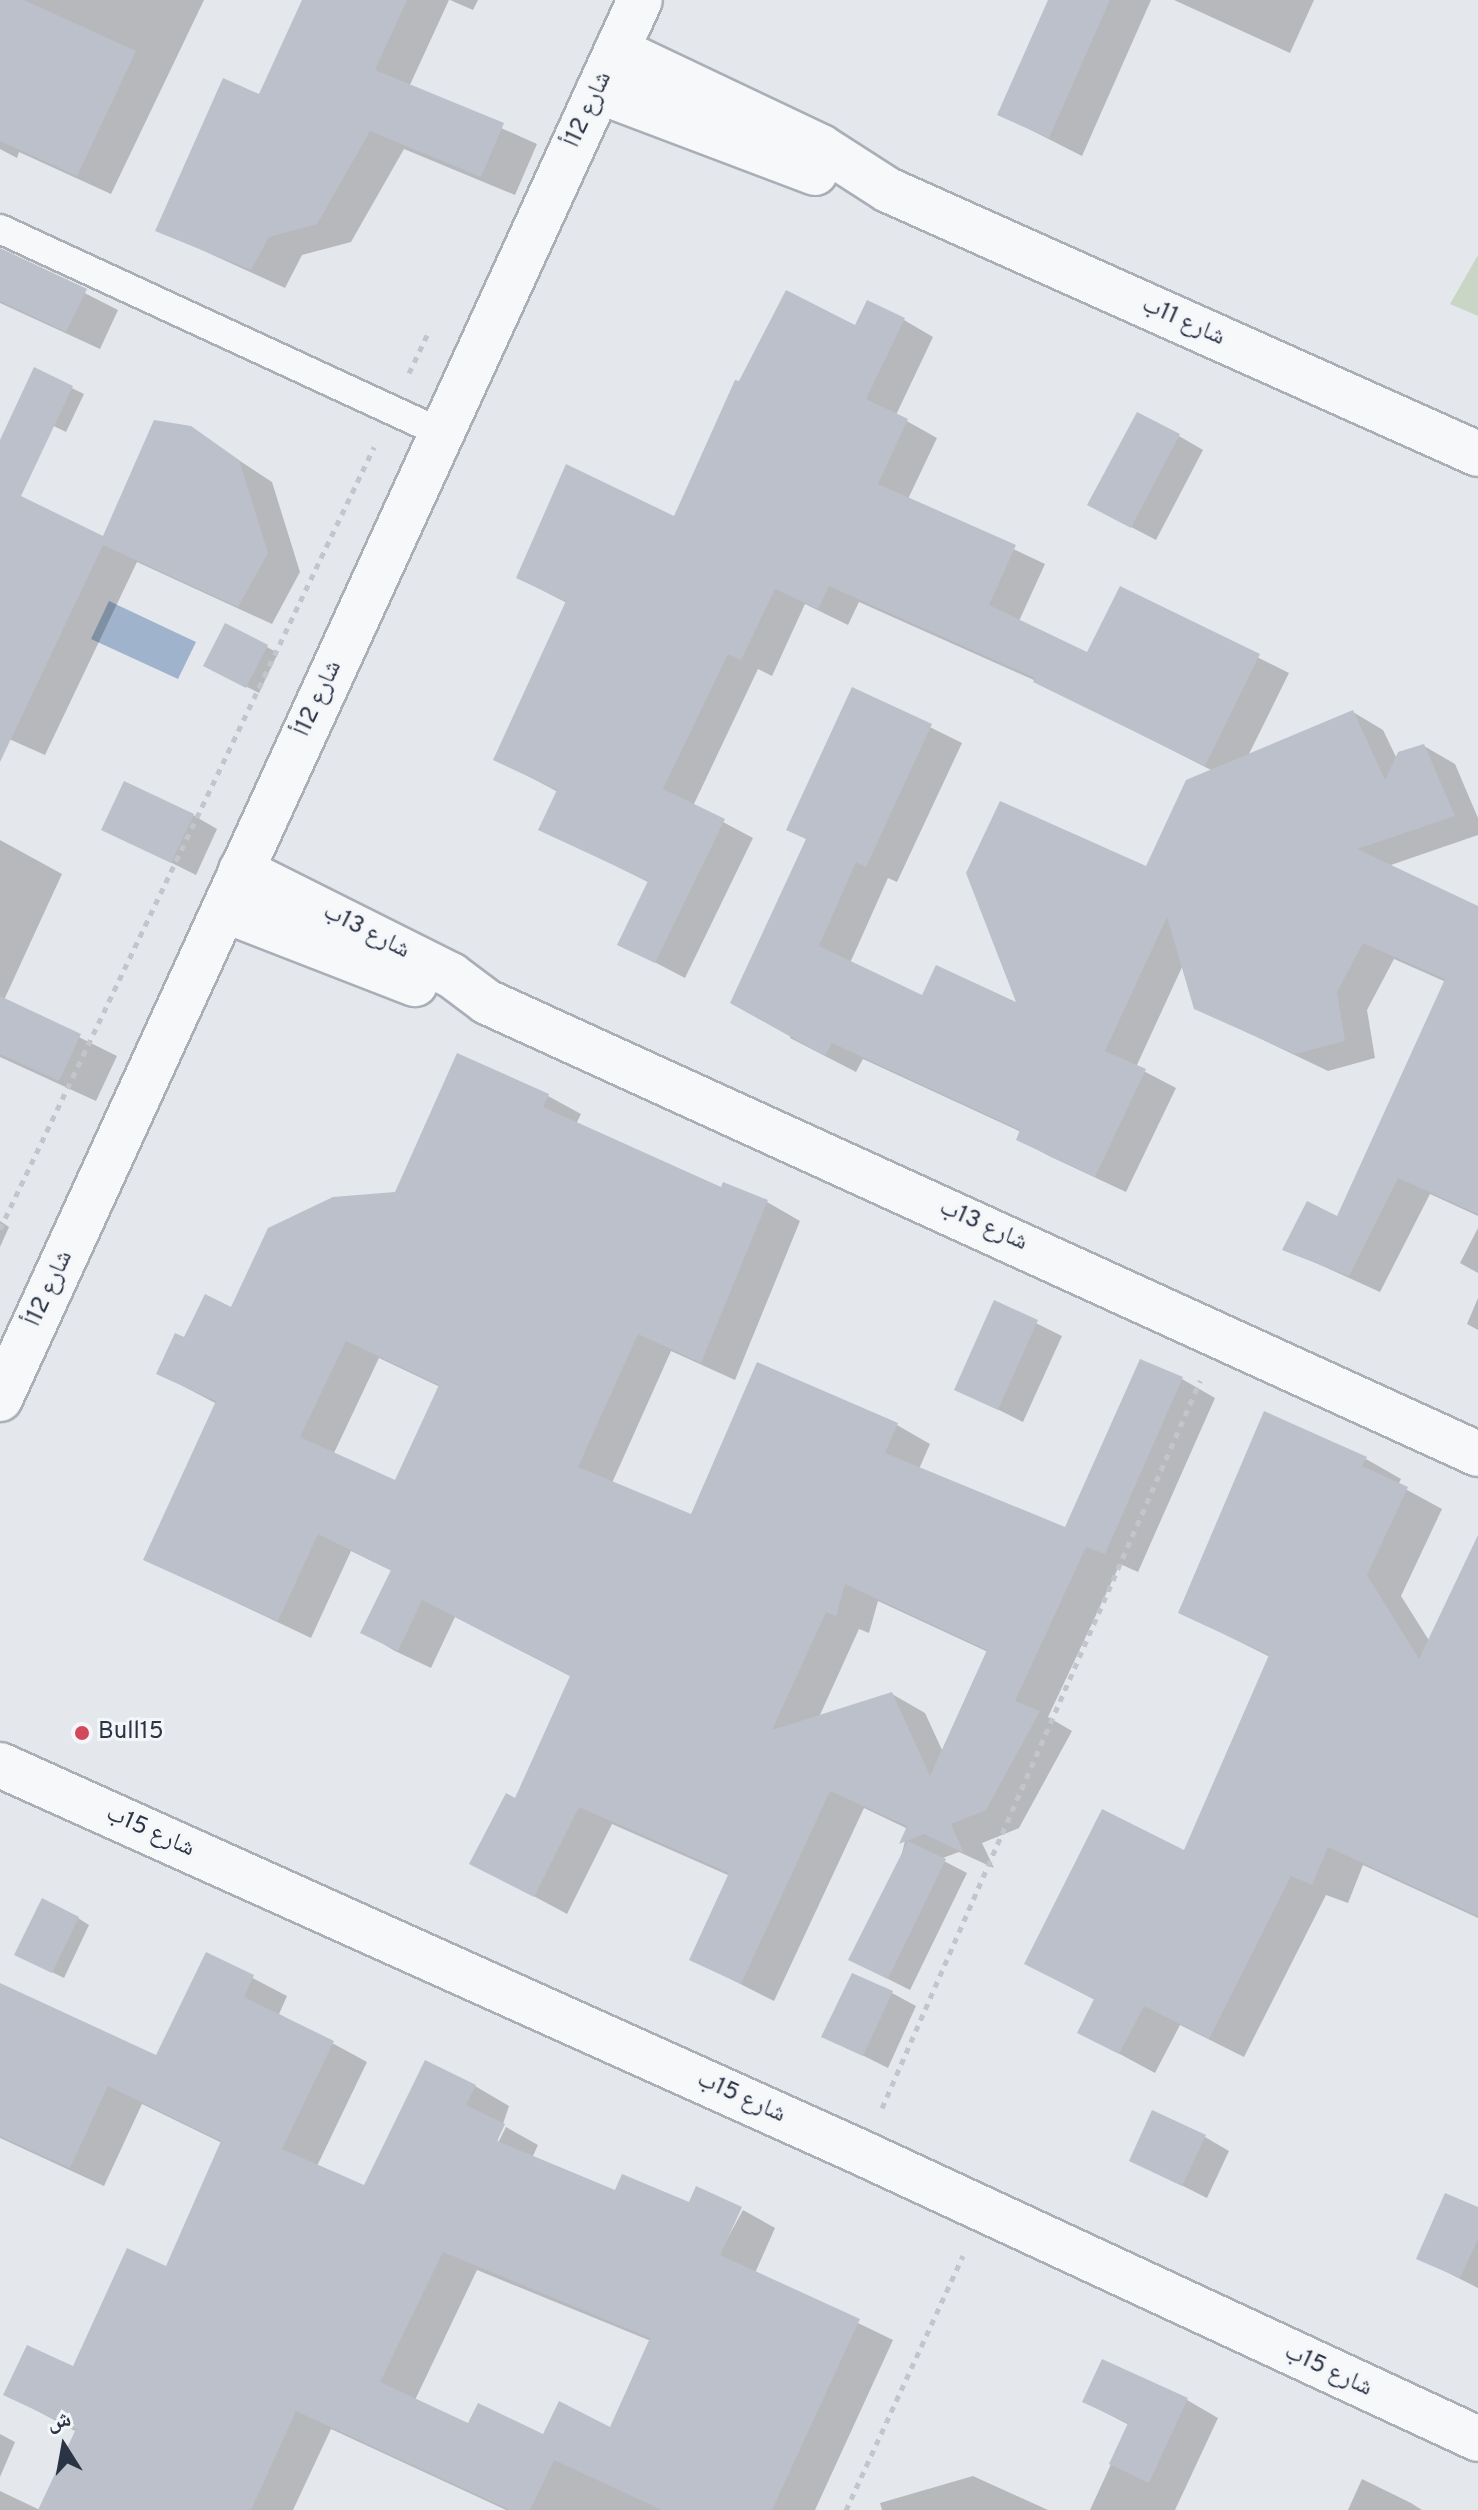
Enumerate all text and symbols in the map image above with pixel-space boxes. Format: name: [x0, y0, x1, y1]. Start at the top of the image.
street label: شارع 12أ: [559, 67, 619, 153]
street label: شارع 11ب: [1137, 291, 1229, 353]
street label: شارع 12أ: [289, 656, 349, 742]
street label: شارع 13ب: [318, 898, 414, 966]
street label: شارع 13ب: [935, 1194, 1031, 1258]
street label: شارع 12أ: [20, 1246, 80, 1332]
place label: Bull15: [98, 1719, 164, 1747]
marker: Bull15: [73, 1724, 91, 1742]
street label: شارع 15ب: [101, 1800, 199, 1864]
street label: شارع 15ب: [692, 2066, 790, 2130]
street label: شارع 15ب: [1279, 2338, 1377, 2404]
north arrow: [24, 2406, 104, 2486]
text: ش: [45, 2406, 73, 2437]

